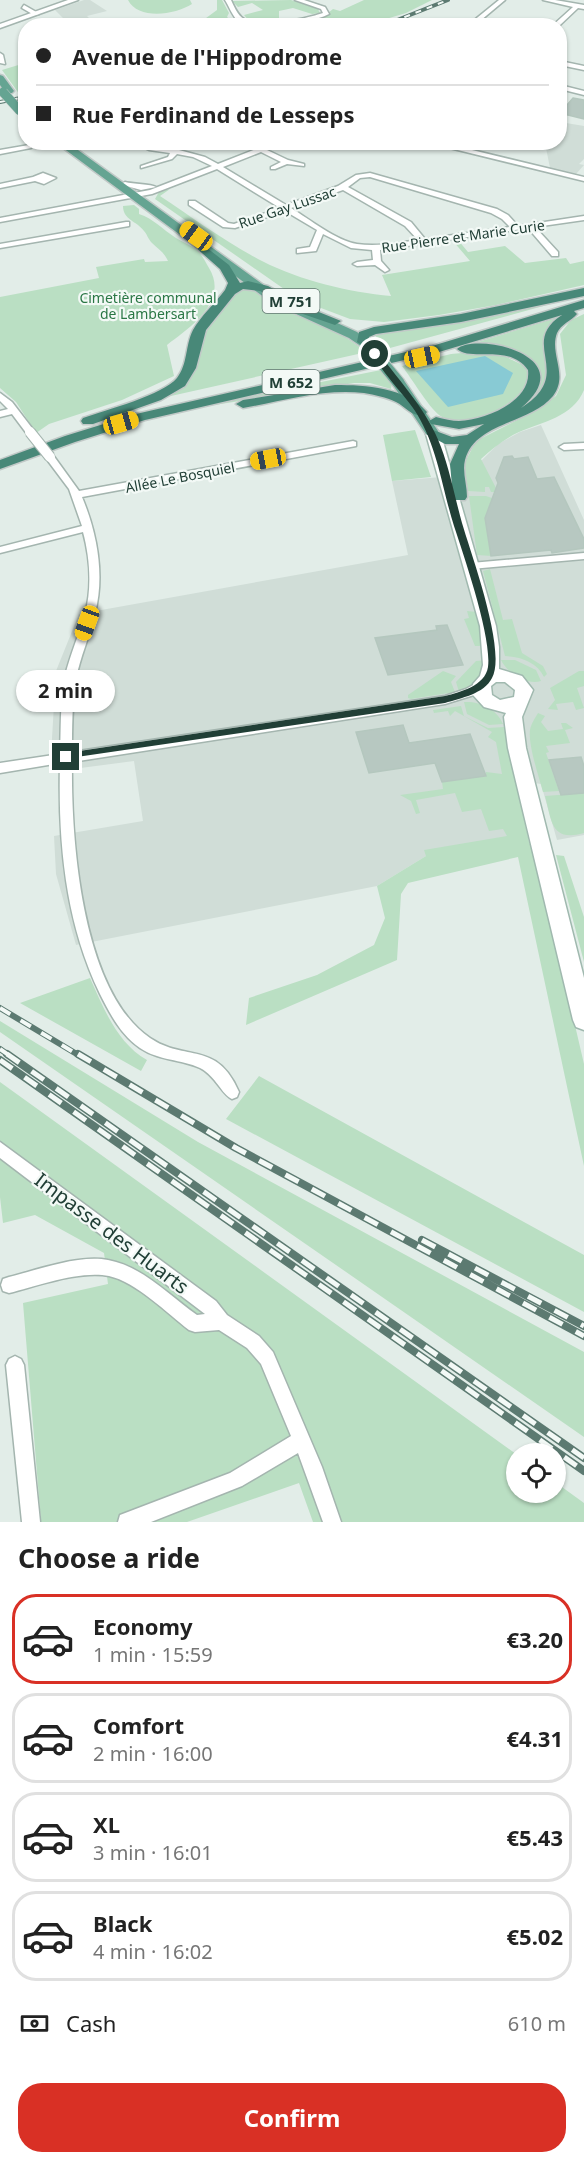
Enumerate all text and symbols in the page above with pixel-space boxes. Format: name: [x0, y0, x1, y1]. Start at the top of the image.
text: Avenue de l'Hippodrome: [72, 41, 342, 71]
text: Rue Ferdinand de Lesseps: [72, 99, 354, 129]
street label: Rue Gay Lussac: [236, 181, 338, 233]
street label: Rue Pierre et Marie Curie: [380, 215, 546, 257]
car: [176, 218, 216, 254]
park label: Cimetière communal de Lambersart: [79, 288, 217, 323]
road number: M 751: [262, 289, 320, 313]
route start: [361, 340, 388, 367]
car: [403, 344, 441, 370]
road number: M 652: [262, 370, 320, 394]
car: [101, 409, 141, 437]
car: [249, 447, 287, 471]
street label: Allée Le Bosquiel: [124, 457, 236, 497]
car: [72, 603, 102, 643]
callout: 2 min: [16, 670, 116, 712]
text: 2 min: [38, 677, 93, 704]
route end: [52, 743, 79, 770]
street label: Impasse des Huarts: [29, 1166, 195, 1300]
map controls: [506, 1443, 566, 1503]
button: locate: [506, 1443, 566, 1503]
text: Choose a ride: [18, 1539, 200, 1576]
text: Economy: [93, 1611, 192, 1641]
icon: car: [21, 1612, 75, 1666]
text: €3.20: [506, 1624, 563, 1654]
text: 1 min · 15:59: [93, 1641, 213, 1668]
text: Comfort: [93, 1710, 184, 1740]
icon: car: [21, 1711, 75, 1765]
text: €4.31: [506, 1723, 563, 1753]
text: 2 min · 16:00: [93, 1740, 213, 1767]
text: XL: [93, 1809, 120, 1839]
icon: car: [21, 1810, 75, 1864]
text: €5.43: [506, 1822, 563, 1852]
text: 3 min · 16:01: [93, 1839, 213, 1866]
text: Black: [93, 1908, 152, 1938]
icon: car: [21, 1909, 75, 1963]
text: €5.02: [506, 1921, 563, 1951]
text: 4 min · 16:02: [93, 1938, 213, 1965]
icon: cash: [18, 2007, 51, 2040]
text: Cash: [66, 2008, 116, 2038]
text: 610 m: [508, 2010, 566, 2037]
button: Confirm: [18, 2083, 566, 2152]

